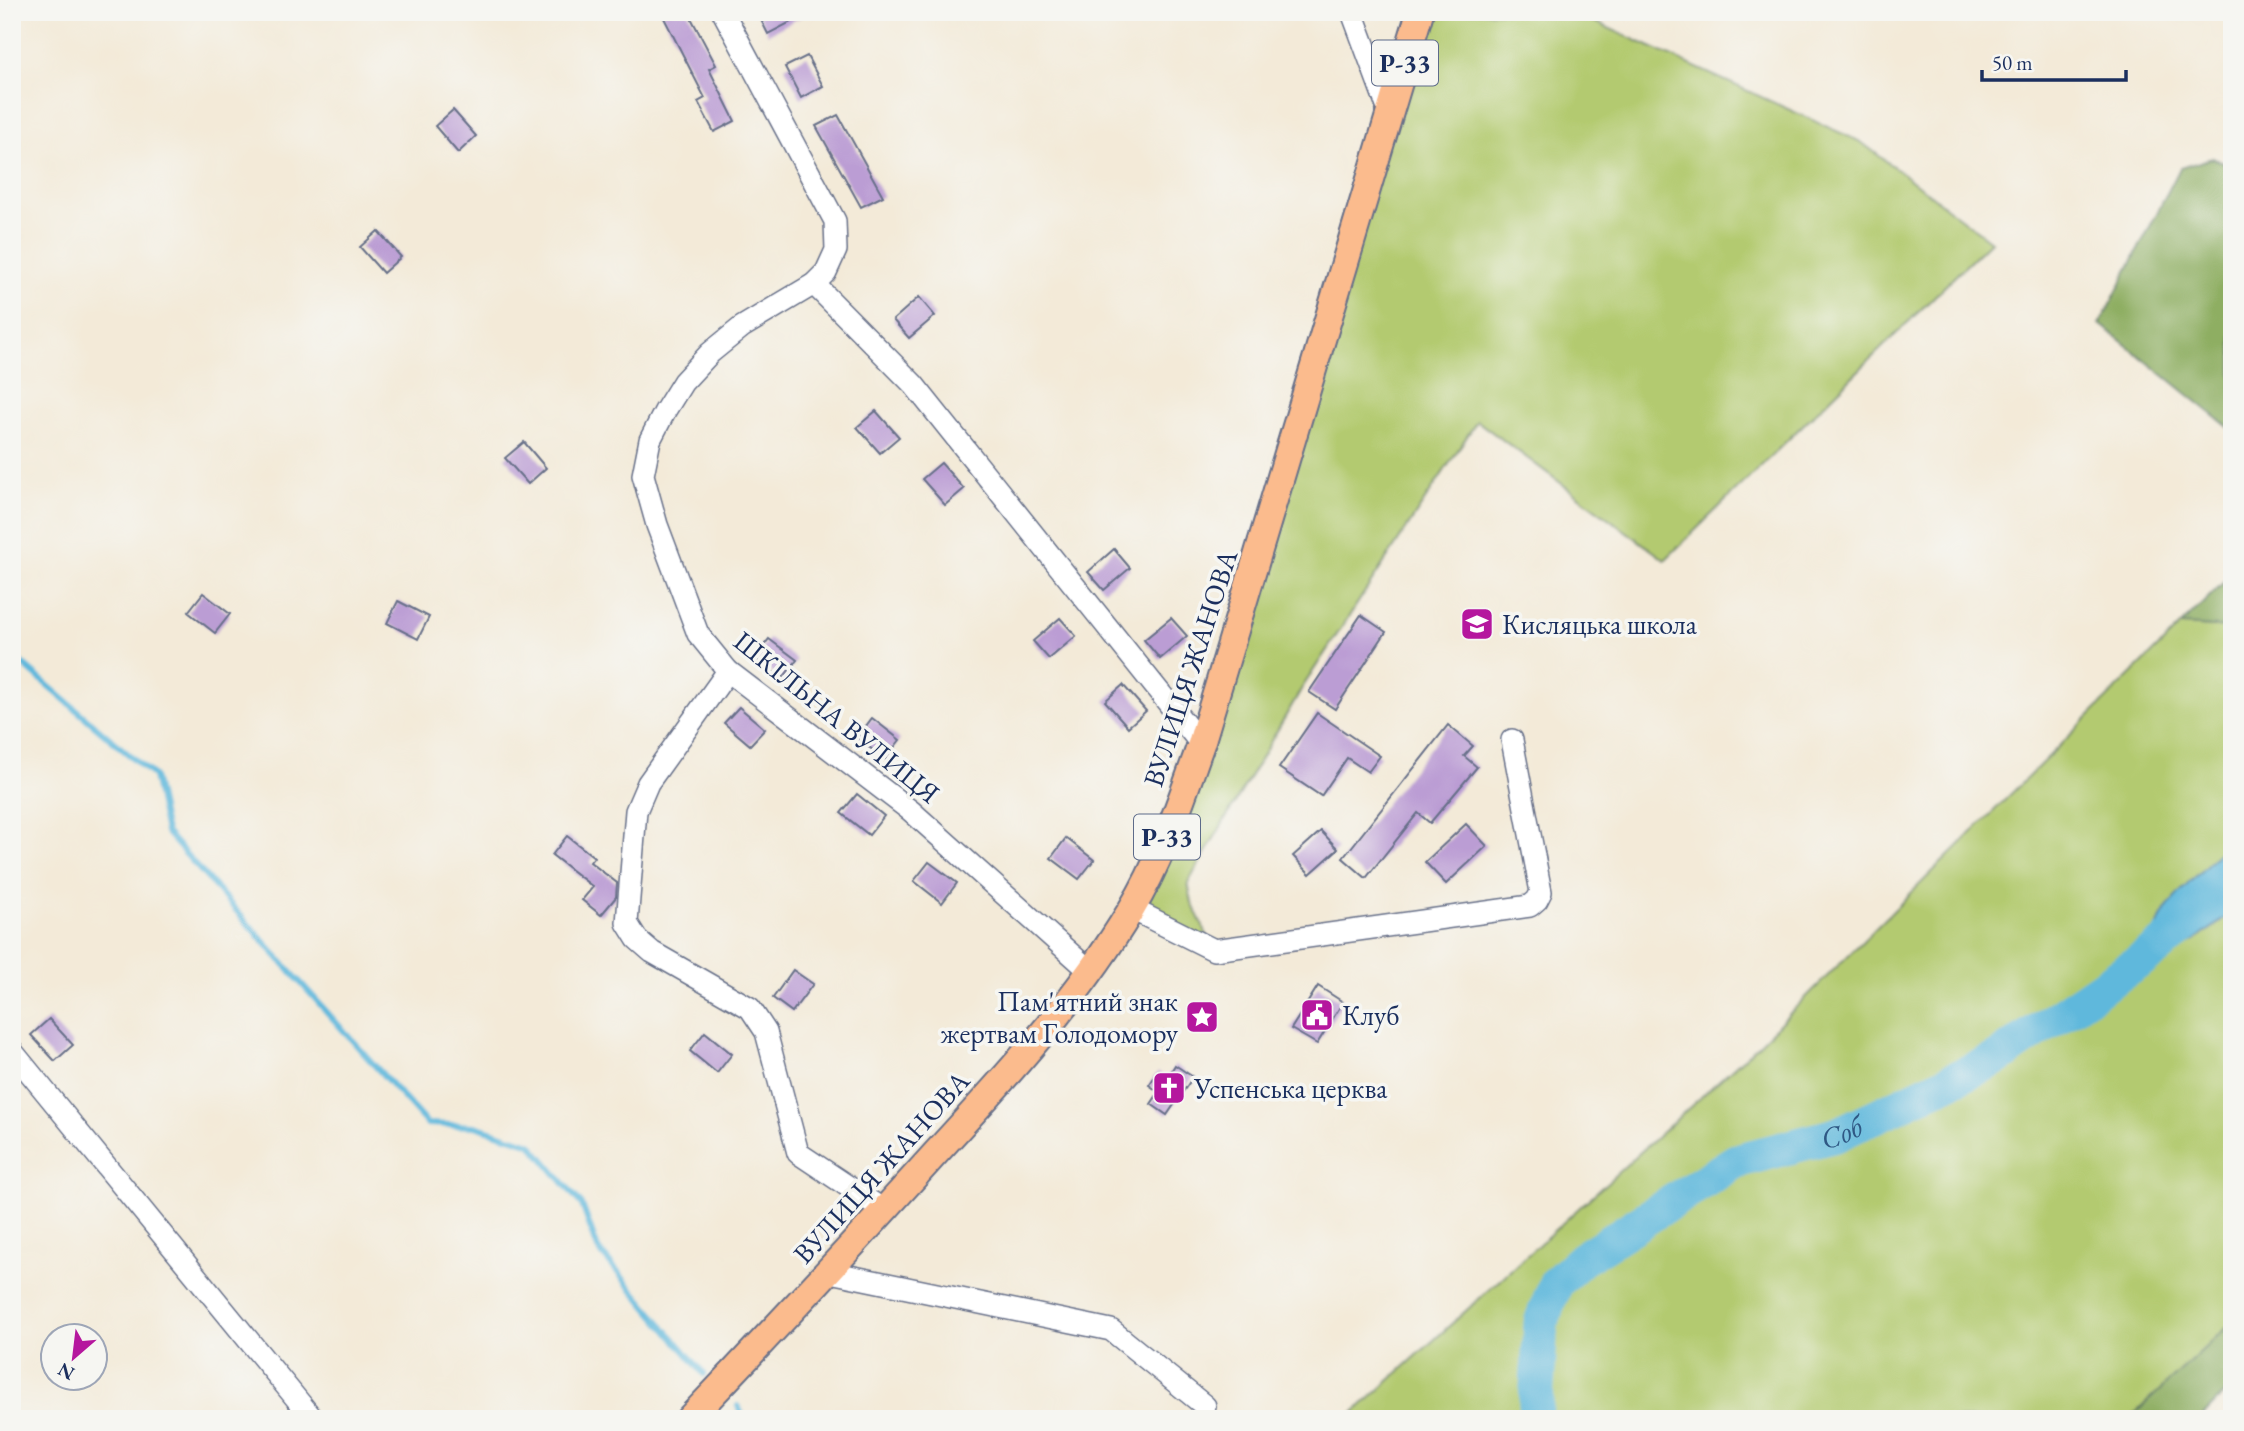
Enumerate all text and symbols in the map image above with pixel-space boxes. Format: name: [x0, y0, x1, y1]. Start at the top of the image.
scale bar: [1982, 38, 2125, 82]
road number: Р-33: [1372, 40, 1438, 86]
text: 50 m: [1992, 49, 2033, 76]
street label: ВУЛИЦЯ ЖАНОВА: [1135, 544, 1245, 791]
school or university icon: Кисляцька школа: [1458, 605, 1496, 643]
place label: Кисляцька школа: [1502, 606, 1698, 642]
street label: ШКІЛЬНА ВУЛИЦЯ: [727, 623, 947, 811]
road number: Р-33: [1134, 814, 1200, 860]
place label: Пам'ятний знак жертвам Голодомору: [940, 983, 1179, 1051]
public building icon: Клуб: [1298, 996, 1336, 1034]
place label: Клуб: [1342, 997, 1399, 1033]
place icon: Пам'ятний знак жертвам Голодомору: [1183, 998, 1221, 1036]
street label: ВУЛИЦЯ ЖАНОВА: [785, 1063, 977, 1271]
church icon: Успенська церква: [1150, 1069, 1188, 1107]
place label: Успенська церква: [1193, 1070, 1388, 1106]
water label: Соб: [1816, 1104, 1872, 1158]
north arrow: [38, 1322, 108, 1392]
text: N: [53, 1357, 79, 1386]

